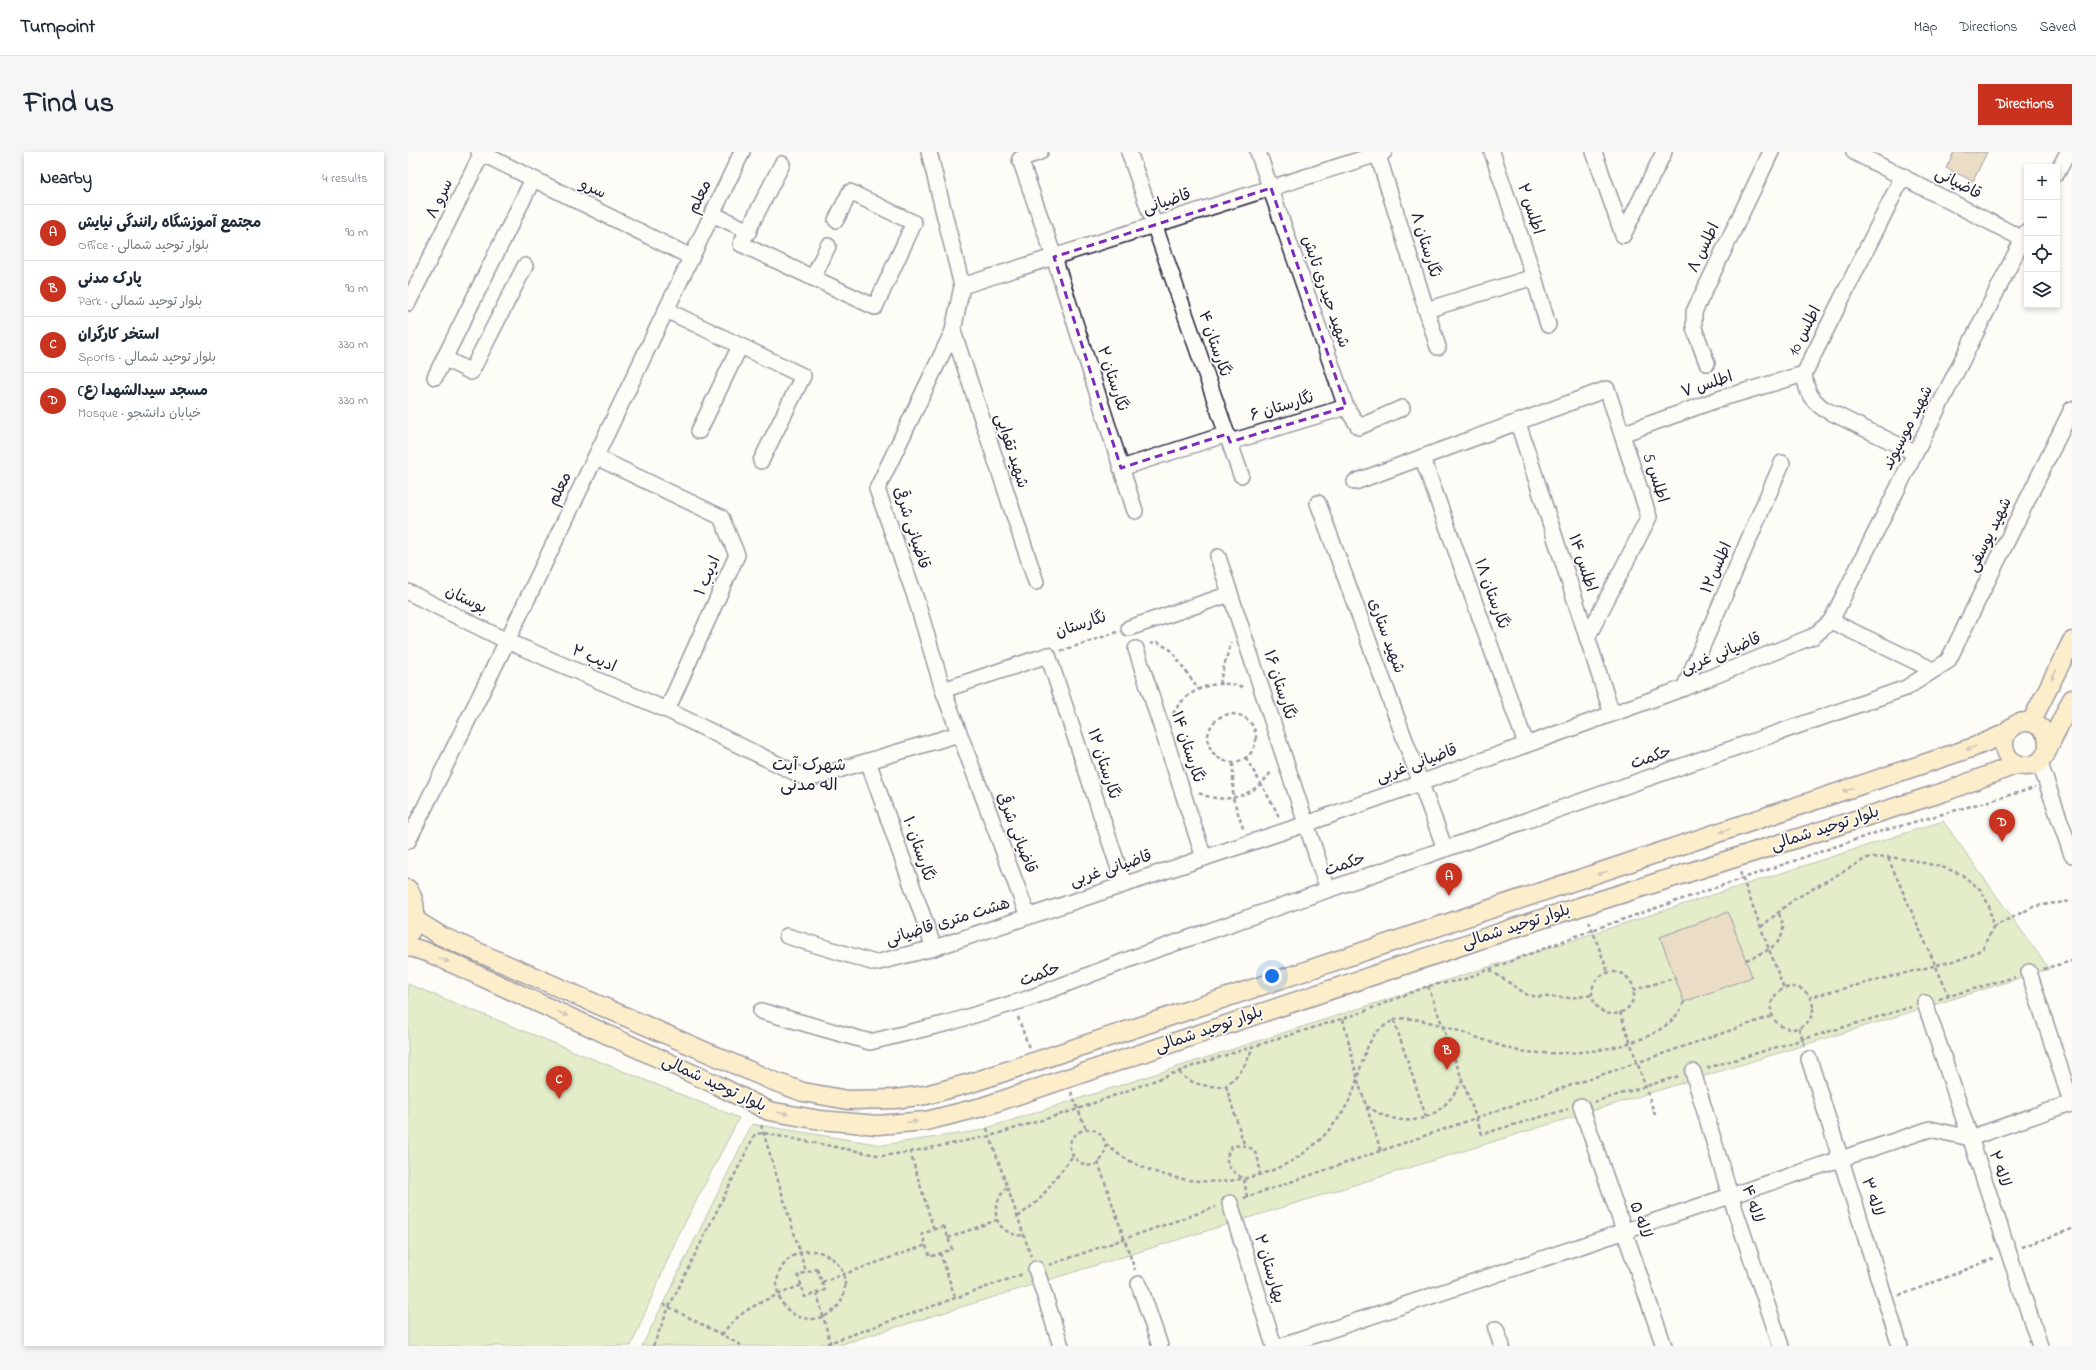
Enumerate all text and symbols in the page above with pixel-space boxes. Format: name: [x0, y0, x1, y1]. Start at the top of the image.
text: Turnpoint: [20, 14, 95, 41]
text: Map: [1914, 17, 1937, 38]
text: Directions: [1959, 17, 2017, 38]
text: Saved: [2039, 17, 2076, 38]
text: Find us: [24, 84, 114, 125]
button: Directions: [1978, 84, 2072, 125]
street label: قاضیانی: [1930, 162, 1986, 206]
map controls: [2024, 164, 2060, 308]
button: +: [2024, 164, 2060, 200]
text: Nearby: [40, 166, 92, 191]
text: 4 results: [322, 169, 368, 188]
street label: سرو: [575, 172, 610, 206]
street label: سرو ۸: [420, 175, 460, 223]
street label: معلم: [682, 176, 718, 218]
street label: اطلس ۲: [1510, 180, 1550, 238]
street label: قاضیانی: [1140, 183, 1194, 221]
button: −: [2024, 200, 2060, 236]
street label: نگارستان ۸: [1404, 209, 1446, 281]
text: مجتمع آموزشگاه رانندگی نیایش: [78, 212, 261, 234]
street label: اطلس ۸: [1682, 219, 1726, 277]
text: A: [49, 223, 57, 242]
text: 90 m: [345, 223, 368, 242]
street label: شهید حیدری تابش: [1295, 233, 1355, 351]
text: Office · بلوار توحید شمالی: [78, 236, 209, 255]
button: locate: [2024, 236, 2060, 272]
text: پارک مدنی: [78, 268, 141, 290]
button: layers: [2024, 272, 2060, 308]
text: B: [49, 279, 57, 298]
text: 90 m: [345, 279, 368, 298]
text: Park · بلوار توحید شمالی: [78, 292, 202, 311]
street label: اطلس 10: [1782, 302, 1828, 360]
street label: نگارستان ۴: [1192, 308, 1236, 380]
text: استخر کارگران: [78, 324, 159, 346]
text: C: [49, 335, 57, 354]
text: 330 m: [338, 335, 368, 354]
street label: نگارستان ۲: [1090, 343, 1134, 415]
text: Sports · بلوار توحید شمالی: [78, 348, 216, 367]
street label: اطلس ۷: [1678, 365, 1736, 405]
text: مسجد سیدالشهدا (ع): [78, 380, 208, 402]
street label: شهید موسیوند: [1876, 381, 1940, 475]
street label: نگارستان ۶: [1247, 386, 1317, 428]
text: D: [48, 391, 58, 410]
text: 330 m: [338, 391, 368, 410]
text: Mosque · خیابان دانشجو: [78, 404, 201, 423]
street label: شهید تقوایی: [988, 411, 1034, 491]
street label: اطلس 5: [1636, 450, 1674, 506]
street label: معلم: [542, 468, 578, 510]
street label: قاضیانی شرقی: [886, 484, 936, 572]
street label: شهید یوسفی: [1961, 493, 2019, 577]
street label: اطلس ۱۴: [1561, 531, 1603, 595]
street label: اطلس۱۲: [1695, 538, 1739, 598]
street label: ادیب ۱: [689, 552, 727, 600]
street label: نگارستان ۱۸: [1467, 555, 1515, 633]
street label: بوستان: [441, 580, 491, 620]
street label: شهید ستاری: [1361, 595, 1411, 677]
street label: نگارستان: [1052, 605, 1110, 645]
street label: قاضیانی غربی: [1677, 627, 1765, 681]
street label: ادیب ۲: [568, 639, 620, 679]
street label: نگارستان ۱۶: [1256, 647, 1302, 723]
one-way arrow: [2051, 670, 2057, 681]
street label: نگارستان ۱۴: [1164, 708, 1210, 786]
street label: نگارستان ۱۲: [1080, 726, 1126, 802]
street label: قاضیانی غربی: [1373, 738, 1461, 790]
street label: حکمت: [1627, 740, 1675, 776]
one-way arrow: [1965, 745, 1977, 751]
district label: شهرک آیت اله مدنی: [772, 753, 846, 798]
one-way arrow: [1842, 787, 1854, 793]
street label: قاضیانی شرقی: [990, 789, 1042, 877]
street label: بلوار توحید شمالی: [1768, 800, 1882, 858]
pin: D: [1989, 809, 2015, 842]
street label: نگارستان ۱۰: [896, 813, 940, 885]
one-way arrow: [1719, 828, 1731, 834]
street label: قاضیانی غربی: [1067, 844, 1155, 894]
street label: حکمت: [1321, 847, 1369, 883]
pin: A: [1436, 863, 1462, 896]
one-way arrow: [1595, 870, 1607, 876]
street label: هشت متری قاضیانی: [883, 892, 1013, 952]
street label: بلوار توحید شمالی: [1459, 898, 1573, 956]
one-way arrow: [439, 957, 450, 963]
street label: حکمت: [1016, 957, 1064, 993]
your location: [1262, 966, 1282, 986]
street label: بلوار توحید شمالی: [1152, 1000, 1266, 1060]
one-way arrow: [557, 1011, 568, 1017]
pin: B: [1434, 1037, 1460, 1070]
street label: بلوار توحید شمالی: [658, 1049, 770, 1119]
pin: C: [546, 1066, 572, 1099]
one-way arrow: [777, 1111, 789, 1117]
one-way arrow: [906, 1118, 918, 1125]
street label: لاله ۲: [1982, 1147, 2016, 1191]
street label: لاله ۳: [1854, 1174, 1890, 1220]
street label: لاله ۴: [1735, 1182, 1769, 1226]
street label: لاله ۵: [1623, 1198, 1657, 1242]
street label: بهارستان ۲: [1247, 1232, 1291, 1306]

